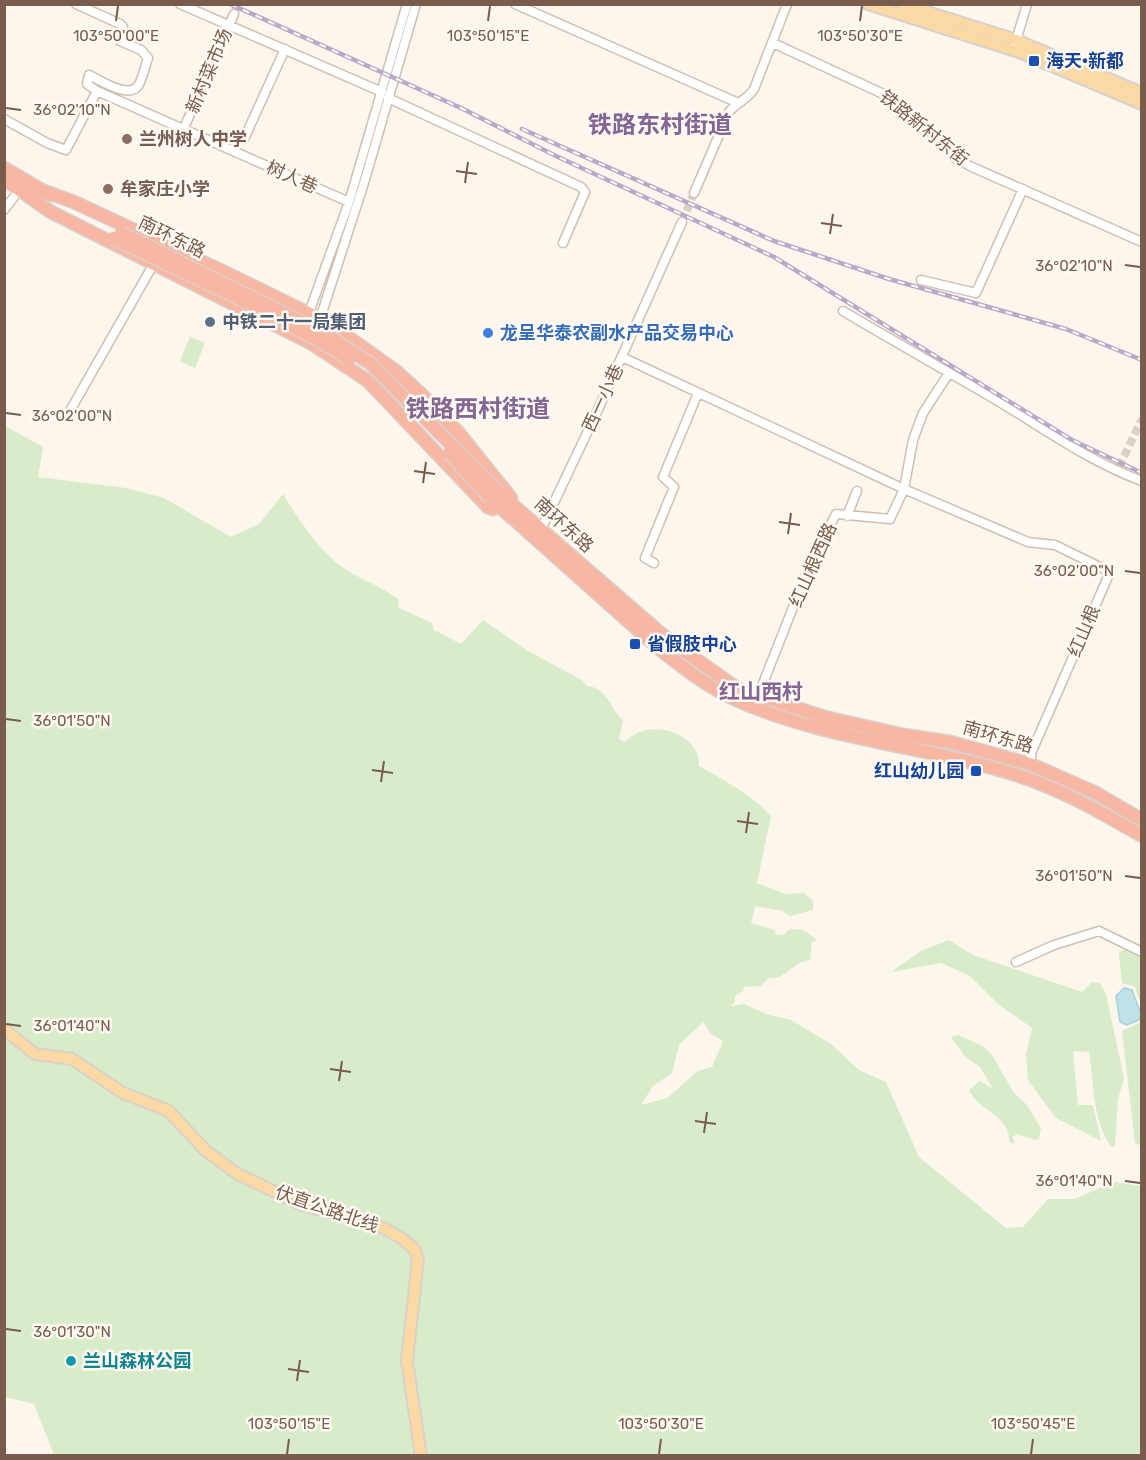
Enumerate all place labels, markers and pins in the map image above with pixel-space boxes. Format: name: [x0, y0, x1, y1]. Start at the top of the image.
place label: 海天·新都: [1046, 50, 1124, 72]
marker: 海天·新都: [1027, 54, 1041, 68]
place label: 兰州树人中学: [139, 128, 247, 150]
marker: 兰州树人中学: [120, 132, 134, 146]
place label: 牟家庄小学: [120, 178, 210, 200]
marker: 牟家庄小学: [101, 182, 115, 196]
place label: 中铁二十一局集团: [222, 311, 366, 333]
marker: 中铁二十一局集团: [203, 315, 217, 329]
place label: 龙呈华泰农副水产品交易中心: [500, 322, 734, 344]
marker: 龙呈华泰农副水产品交易中心: [481, 326, 495, 340]
place label: 省假肢中心: [647, 633, 737, 655]
marker: 省假肢中心: [628, 637, 642, 651]
place label: 红山幼儿园: [874, 760, 964, 782]
marker: 红山幼儿园: [969, 764, 983, 778]
place label: 兰山森林公园: [83, 1350, 191, 1372]
marker: 兰山森林公园: [64, 1354, 78, 1368]

